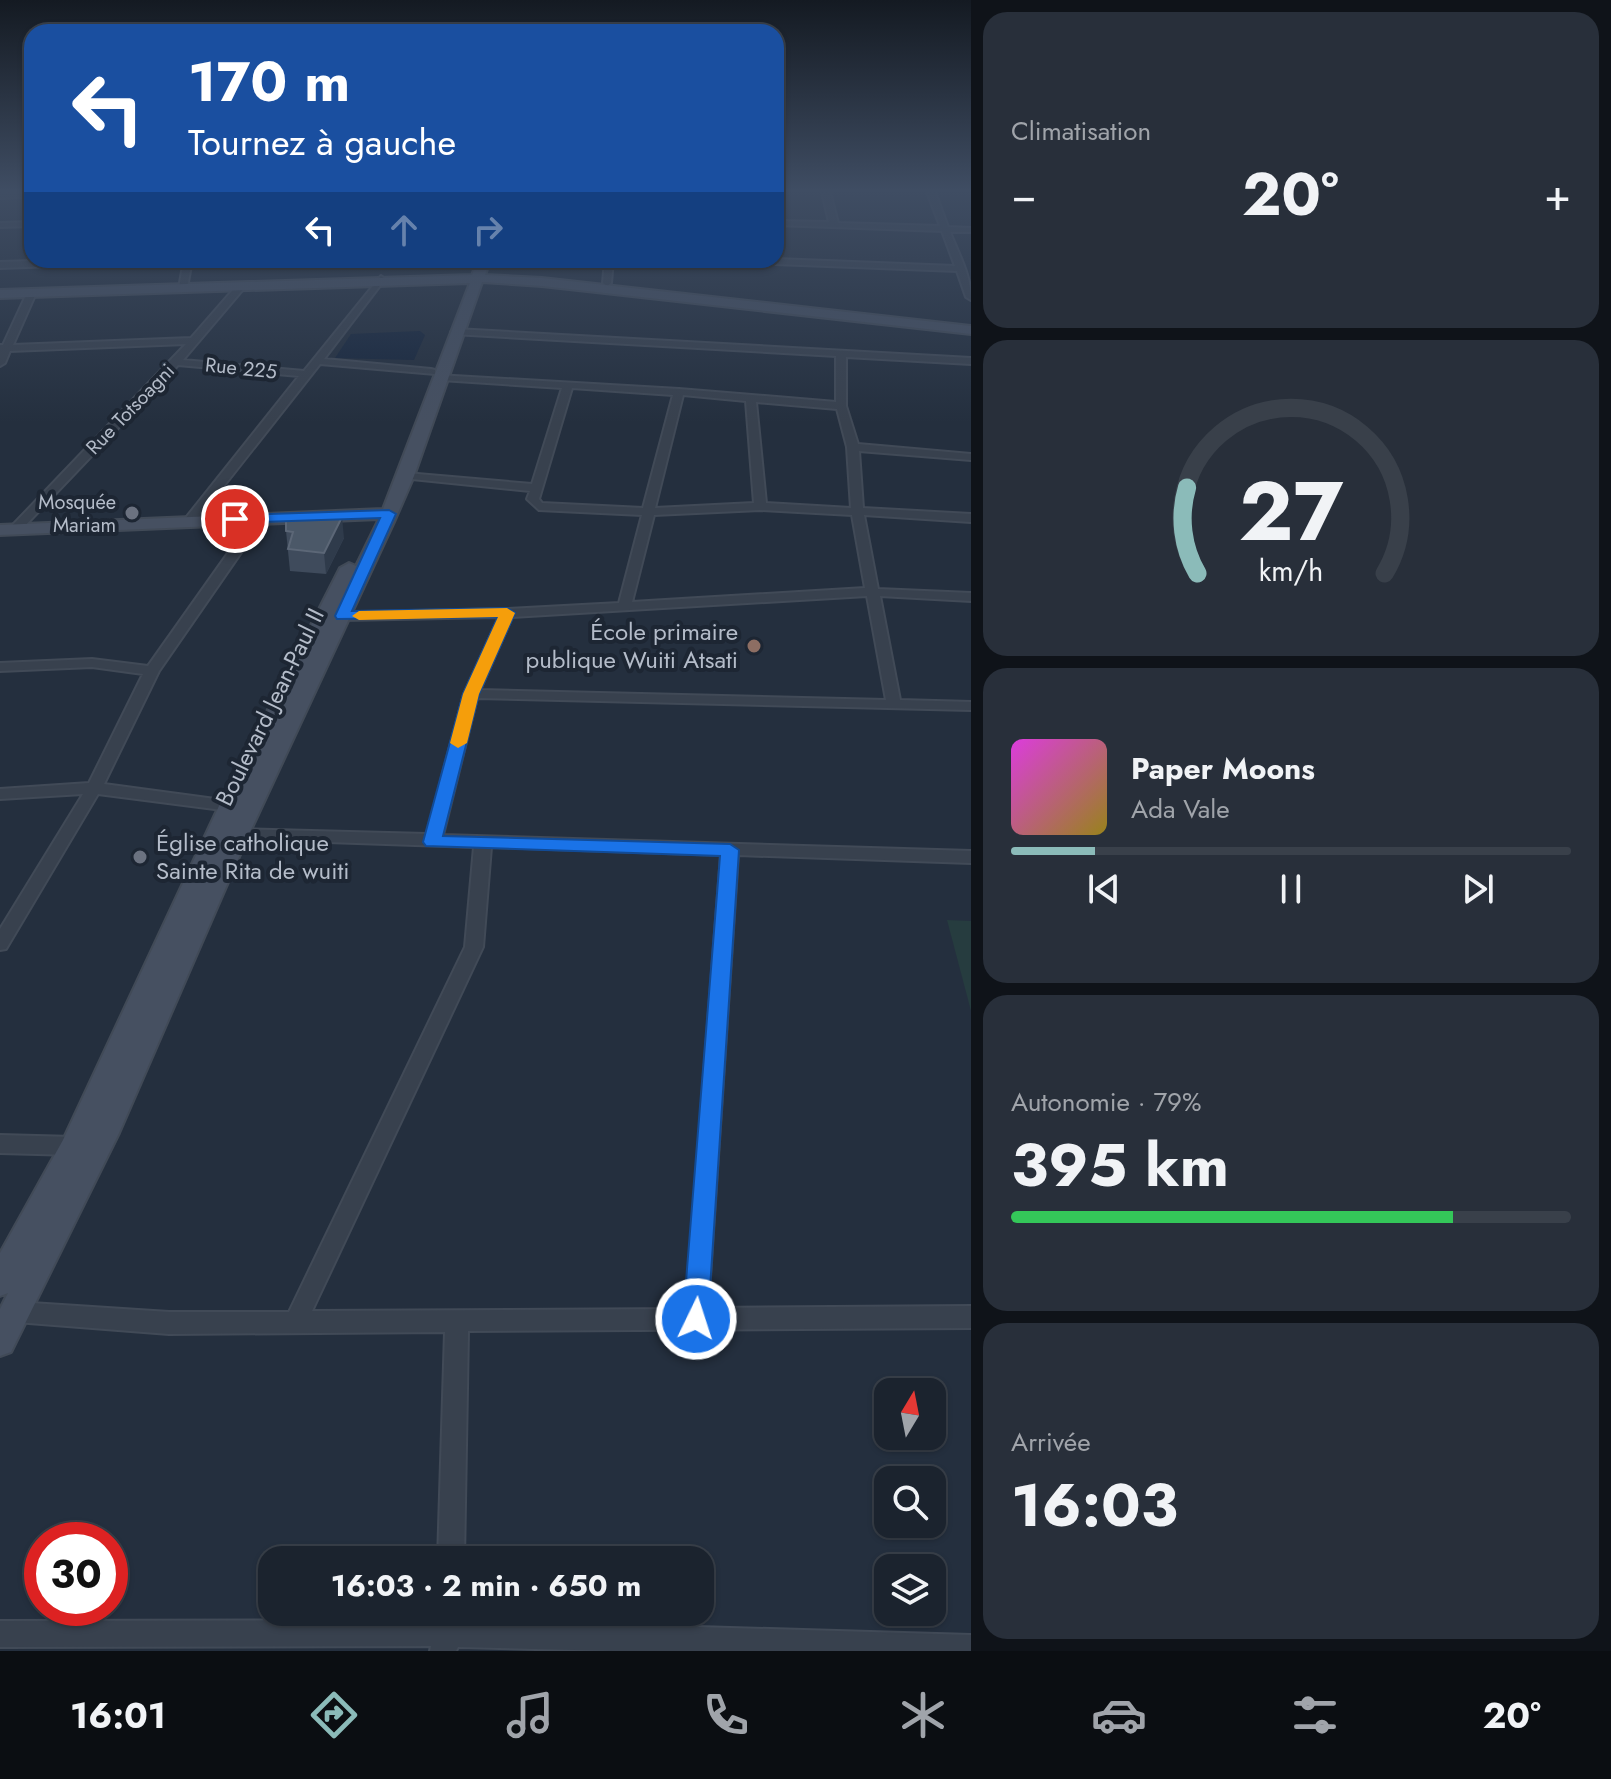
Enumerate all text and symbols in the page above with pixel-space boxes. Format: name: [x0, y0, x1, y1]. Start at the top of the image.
text: 170 m: [188, 41, 350, 122]
icon: left: [56, 56, 160, 160]
text: Climatisation: [1011, 112, 1151, 150]
text: Tournez à gauche: [188, 116, 456, 168]
text: 20°: [1242, 151, 1339, 238]
text: −: [1011, 163, 1037, 227]
text: +: [1544, 163, 1571, 227]
icon: left: [298, 208, 342, 252]
icon: ahead: [382, 208, 426, 252]
icon: right: [466, 208, 510, 252]
street label: Rue 225: [204, 350, 278, 387]
street label: Rue Totsoagni: [79, 357, 181, 461]
text: 27: [1239, 450, 1343, 570]
pin: [201, 485, 269, 553]
place label: Mosquée Mariam: [38, 488, 116, 540]
icon: arrive: [213, 497, 257, 541]
marker: Mosquée Mariam: [123, 504, 141, 522]
text: km/h: [1259, 550, 1323, 592]
street label: Boulevard Jean-Paul II: [206, 602, 333, 812]
place label: École primaire publique Wuiti Atsati: [526, 614, 738, 677]
marker: École primaire publique Wuiti Atsati: [745, 637, 763, 655]
text: Paper Moons: [1131, 747, 1315, 790]
text: Ada Vale: [1131, 790, 1230, 828]
place label: Église catholique Sainte Rita de wuiti: [156, 825, 349, 888]
marker: Église catholique Sainte Rita de wuiti: [131, 848, 149, 866]
icon: previous: [1082, 867, 1126, 911]
icon: pause: [1269, 867, 1313, 911]
icon: next: [1456, 867, 1500, 911]
text: Autonomie · 79%: [1011, 1083, 1202, 1121]
text: 395 km: [1011, 1122, 1229, 1209]
position arrow: [654, 1277, 738, 1361]
north arrow: [874, 1378, 946, 1450]
map controls: [874, 1378, 946, 1626]
text: Arrivée: [1011, 1423, 1091, 1461]
text: 16:03: [1011, 1462, 1178, 1549]
button: search: [874, 1466, 946, 1538]
speed limit sign: 30: [24, 1522, 128, 1626]
button: layers: [874, 1554, 946, 1626]
text: 16:03 · 2 min · 650 m: [331, 1564, 641, 1607]
icon: directions: [306, 1687, 362, 1743]
icon: music: [502, 1687, 558, 1743]
icon: phone: [698, 1687, 754, 1743]
icon: climate: [895, 1687, 951, 1743]
icon: car: [1091, 1687, 1147, 1743]
icon: filters: [1287, 1687, 1343, 1743]
text: 16:01: [70, 1689, 166, 1741]
text: 20°: [1483, 1689, 1541, 1741]

